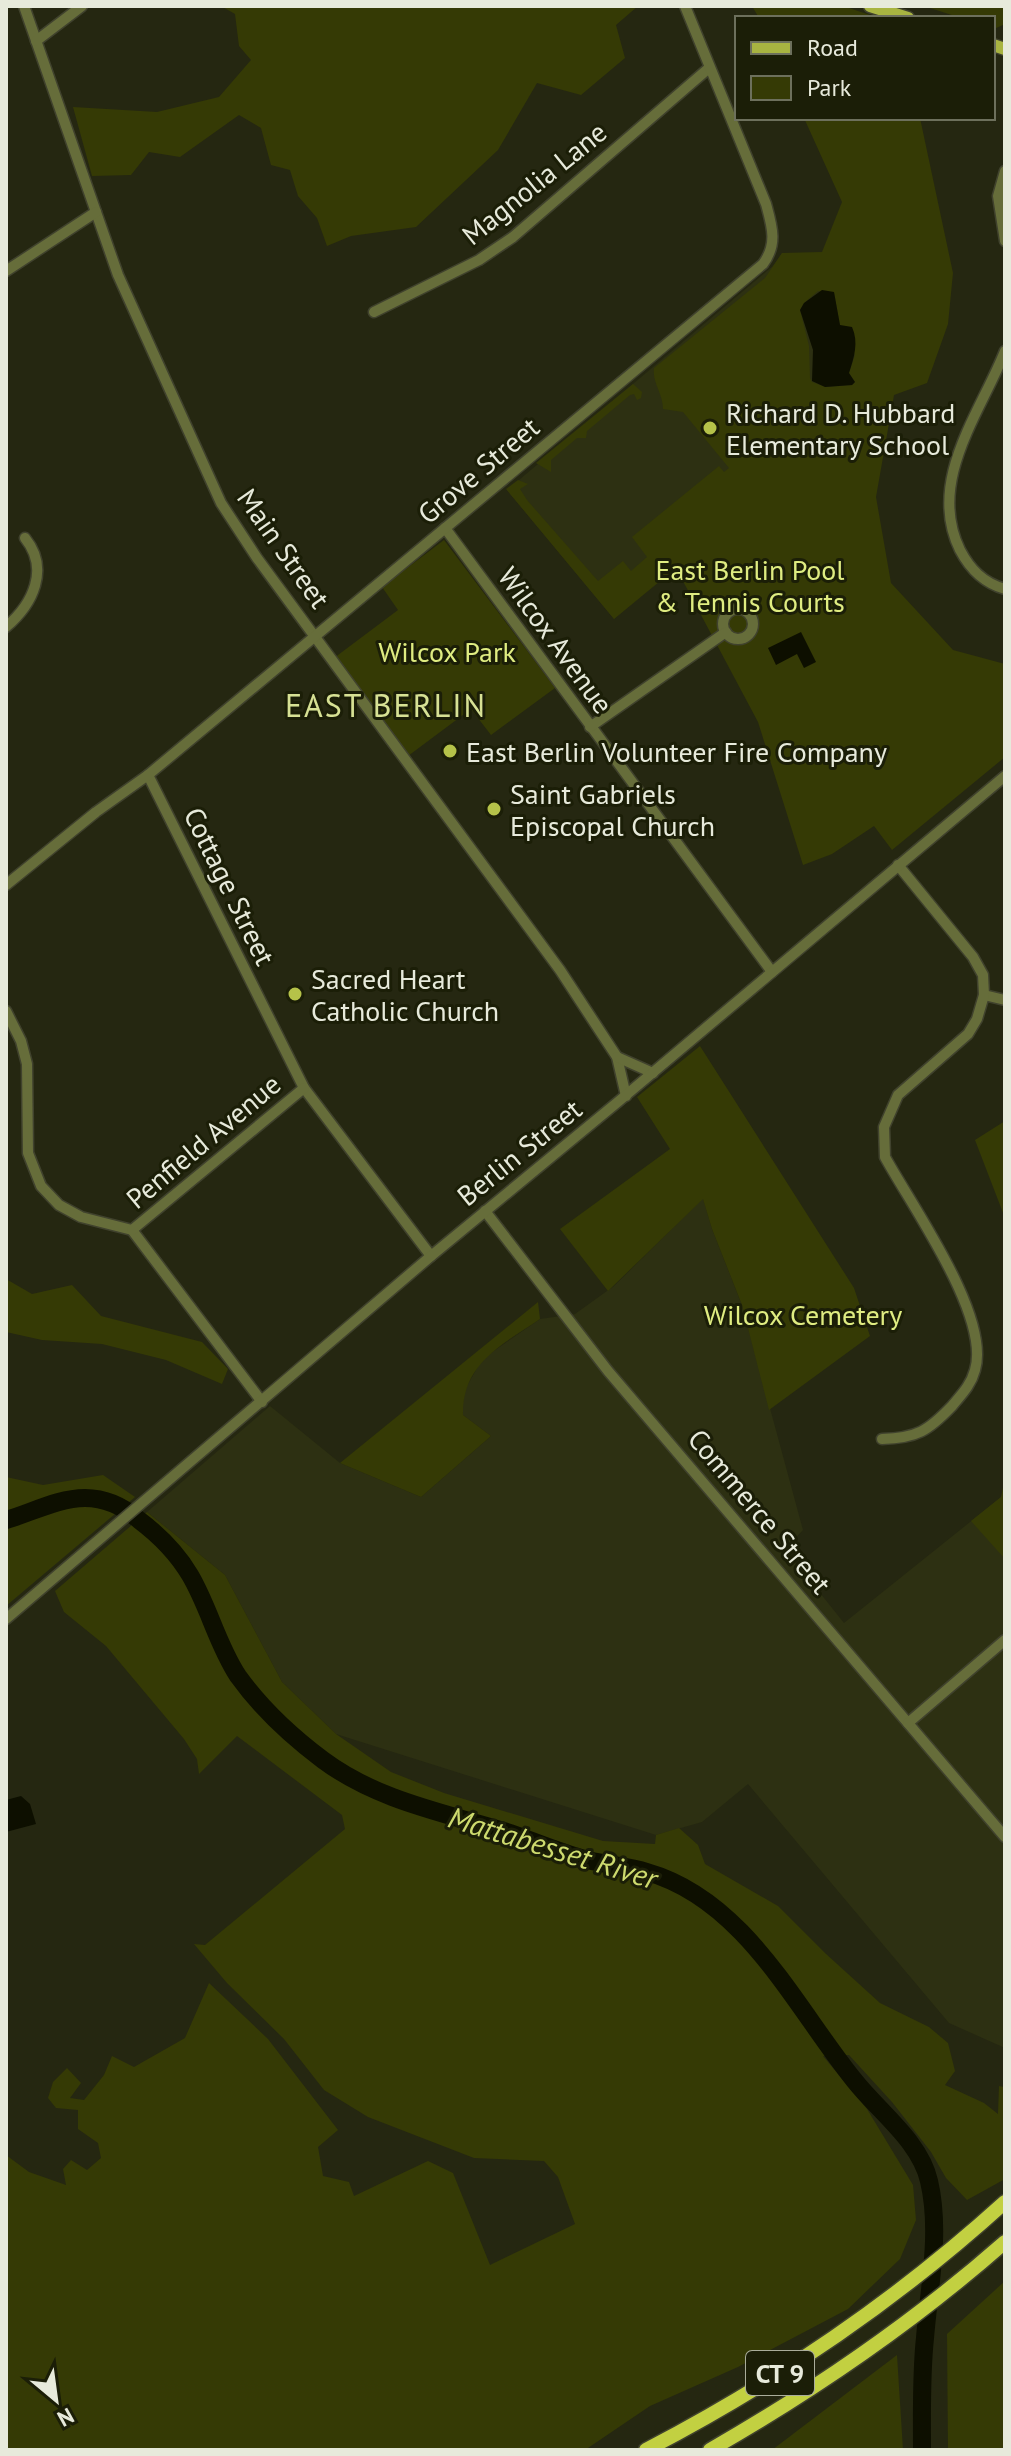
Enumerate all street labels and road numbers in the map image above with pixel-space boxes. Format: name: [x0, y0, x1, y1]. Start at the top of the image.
street label: Magnolia Lane: [454, 113, 614, 253]
street label: Grove Street: [410, 408, 547, 532]
street label: Main Street: [229, 481, 339, 615]
street label: Wilcox Avenue: [490, 559, 622, 721]
street label: Cottage Street: [176, 801, 284, 971]
street label: Penfield Avenue: [118, 1066, 288, 1216]
street label: Berlin Street: [449, 1090, 589, 1214]
street label: Commerce Street: [680, 1421, 840, 1602]
road number: CT 9: [746, 2351, 814, 2395]

